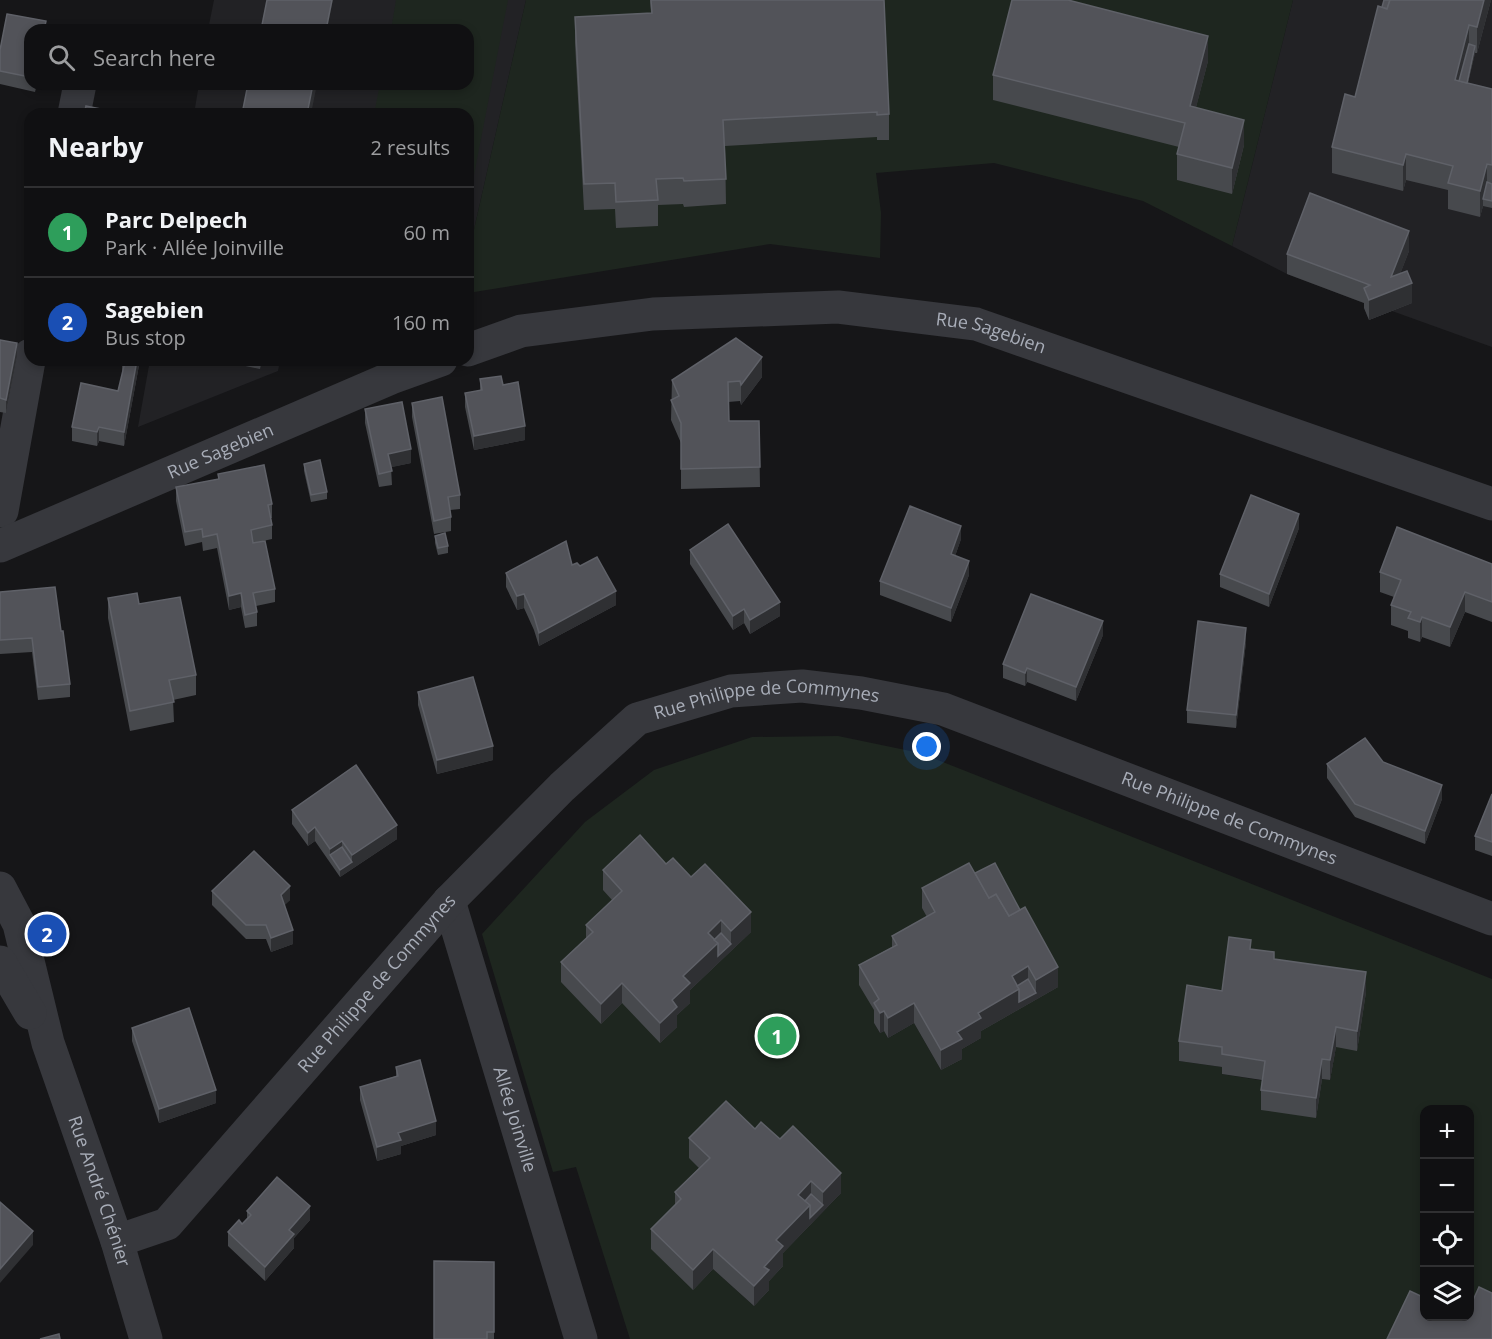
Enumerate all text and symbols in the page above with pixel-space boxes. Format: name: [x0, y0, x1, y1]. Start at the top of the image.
search box: [24, 24, 474, 90]
icon: search: [45, 41, 78, 74]
text: Search here: [93, 42, 216, 72]
text: Nearby: [48, 129, 143, 165]
text: 2 results: [370, 134, 450, 161]
text: Parc Delpech: [105, 204, 248, 234]
text: 1: [62, 219, 73, 246]
text: 60 m: [403, 219, 450, 246]
text: Park · Allée Joinville: [105, 234, 284, 261]
text: Sagebien: [105, 294, 204, 324]
street label: Rue Sagebien: [935, 306, 1049, 358]
text: 2: [62, 309, 73, 336]
text: 160 m: [392, 309, 450, 336]
text: Bus stop: [105, 324, 186, 351]
street label: Rue Sagebien: [163, 417, 277, 484]
street label: Rue Philippe de Commynes: [651, 673, 882, 724]
your location: [912, 732, 941, 761]
street label: Rue Philippe de Commynes: [1118, 765, 1341, 870]
street label: Rue Philippe de Commynes: [292, 888, 460, 1077]
pin: 2: [28, 912, 66, 956]
pin: 1: [758, 1014, 796, 1058]
street label: Allée Joinville: [488, 1063, 543, 1175]
map controls: [1420, 1105, 1474, 1321]
button: +: [1420, 1105, 1474, 1159]
street label: Rue André Chénier: [63, 1112, 137, 1270]
button: −: [1420, 1159, 1474, 1213]
button: locate: [1420, 1213, 1474, 1267]
button: layers: [1420, 1267, 1474, 1321]

